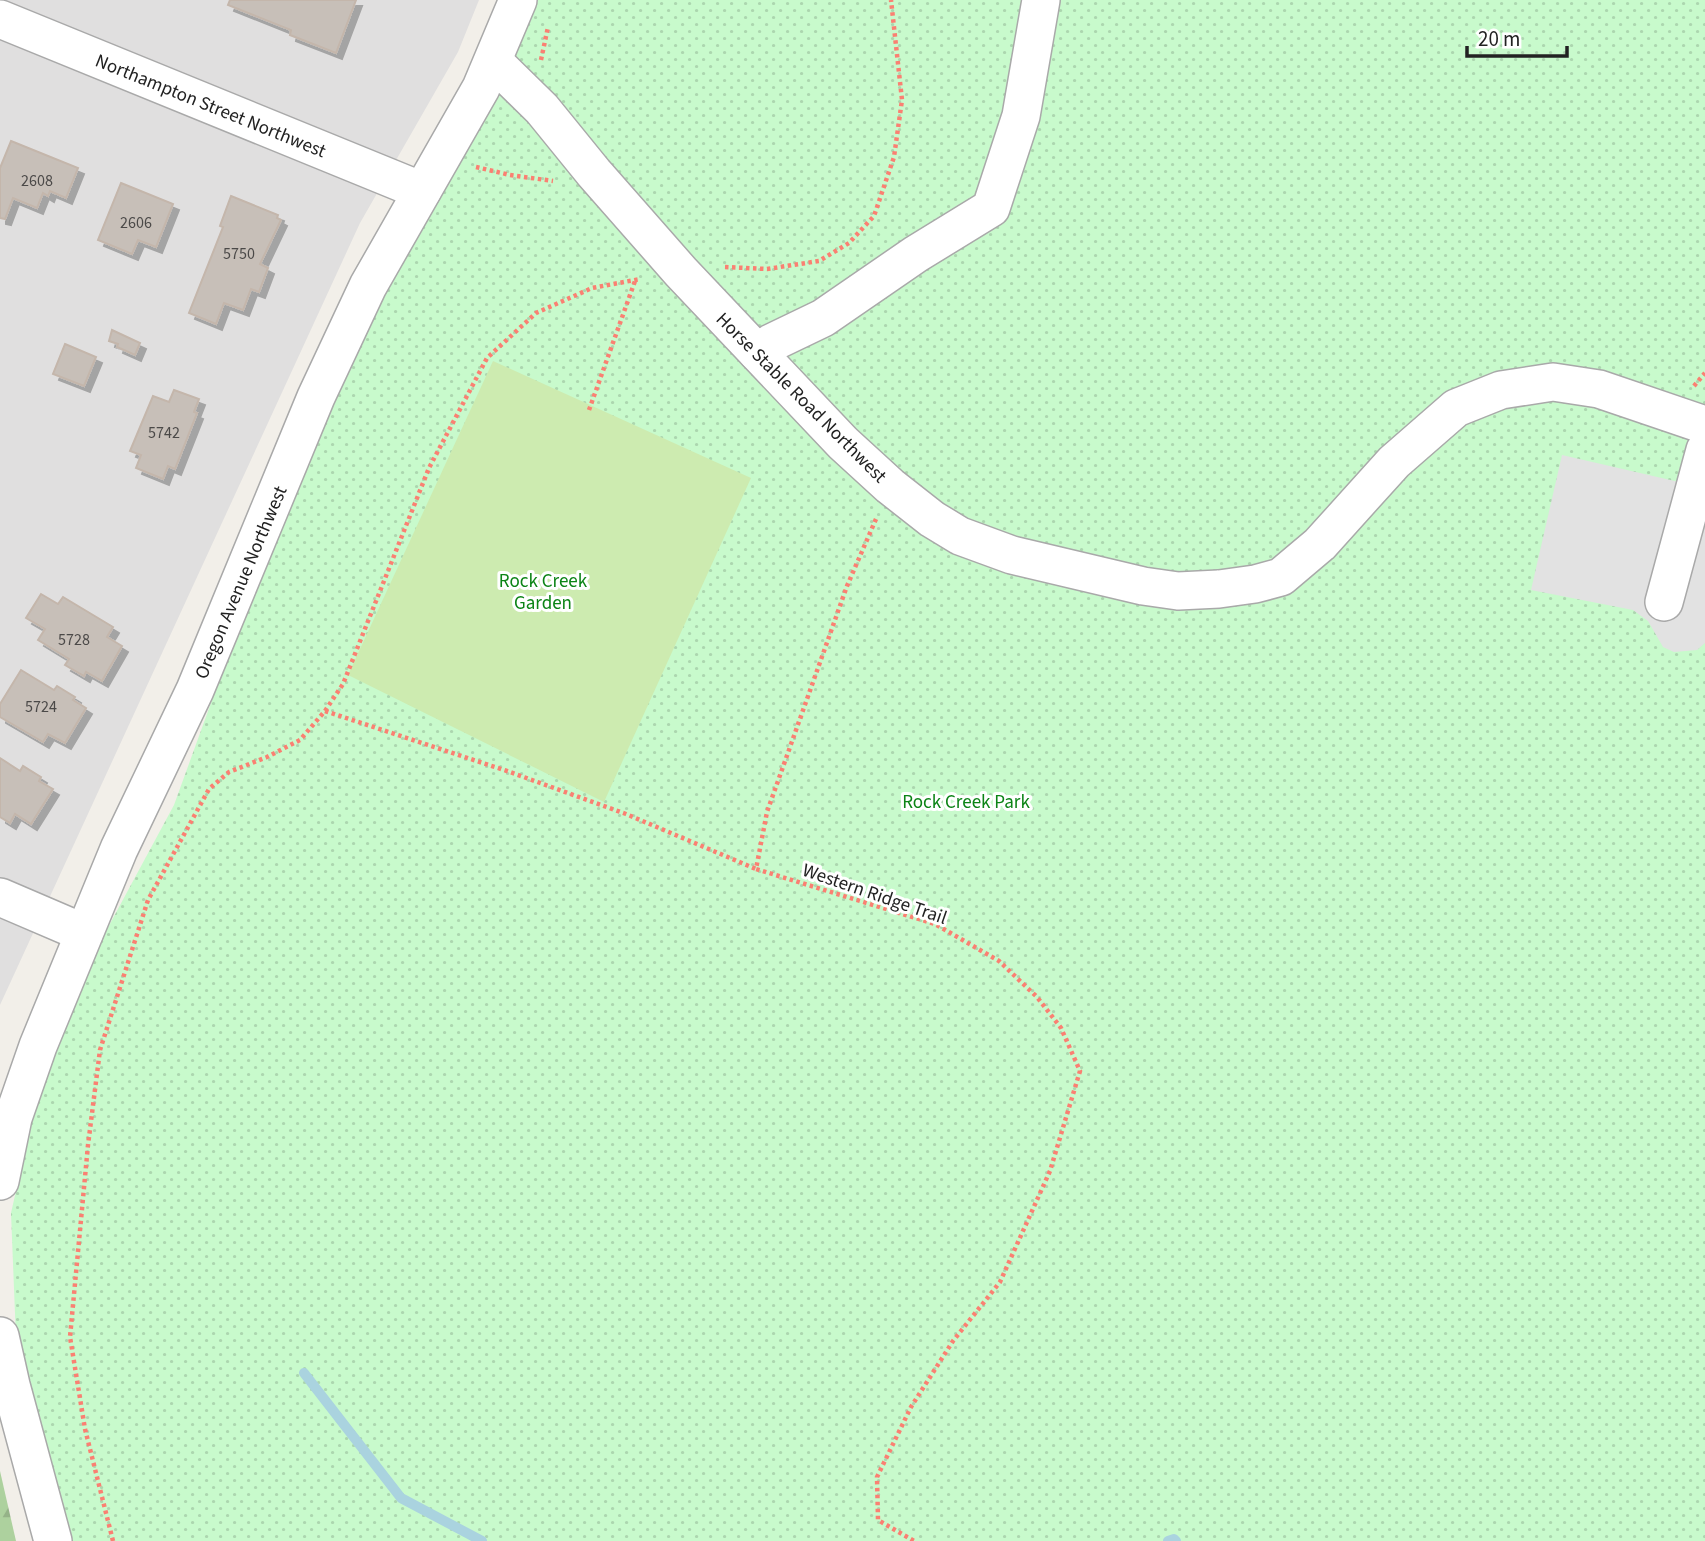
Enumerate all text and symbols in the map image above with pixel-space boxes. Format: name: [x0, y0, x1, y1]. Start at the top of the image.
scale bar: [1467, 14, 1567, 58]
text: 20 m: [1478, 24, 1520, 54]
street label: Northampton Street Northwest: [91, 48, 330, 165]
house number: 2608: [21, 170, 53, 192]
house number: 2606: [120, 212, 152, 234]
house number: 5750: [223, 243, 255, 265]
street label: Horse Stable Road Northwest: [709, 307, 893, 490]
house number: 5742: [148, 422, 180, 444]
street label: Oregon Avenue Northwest: [188, 481, 295, 683]
park label: Rock Creek Garden: [499, 568, 588, 617]
house number: 5728: [58, 629, 90, 651]
house number: 5724: [25, 696, 57, 718]
park label: Rock Creek Park: [902, 789, 1030, 816]
street label: Western Ridge Trail: [799, 857, 951, 932]

